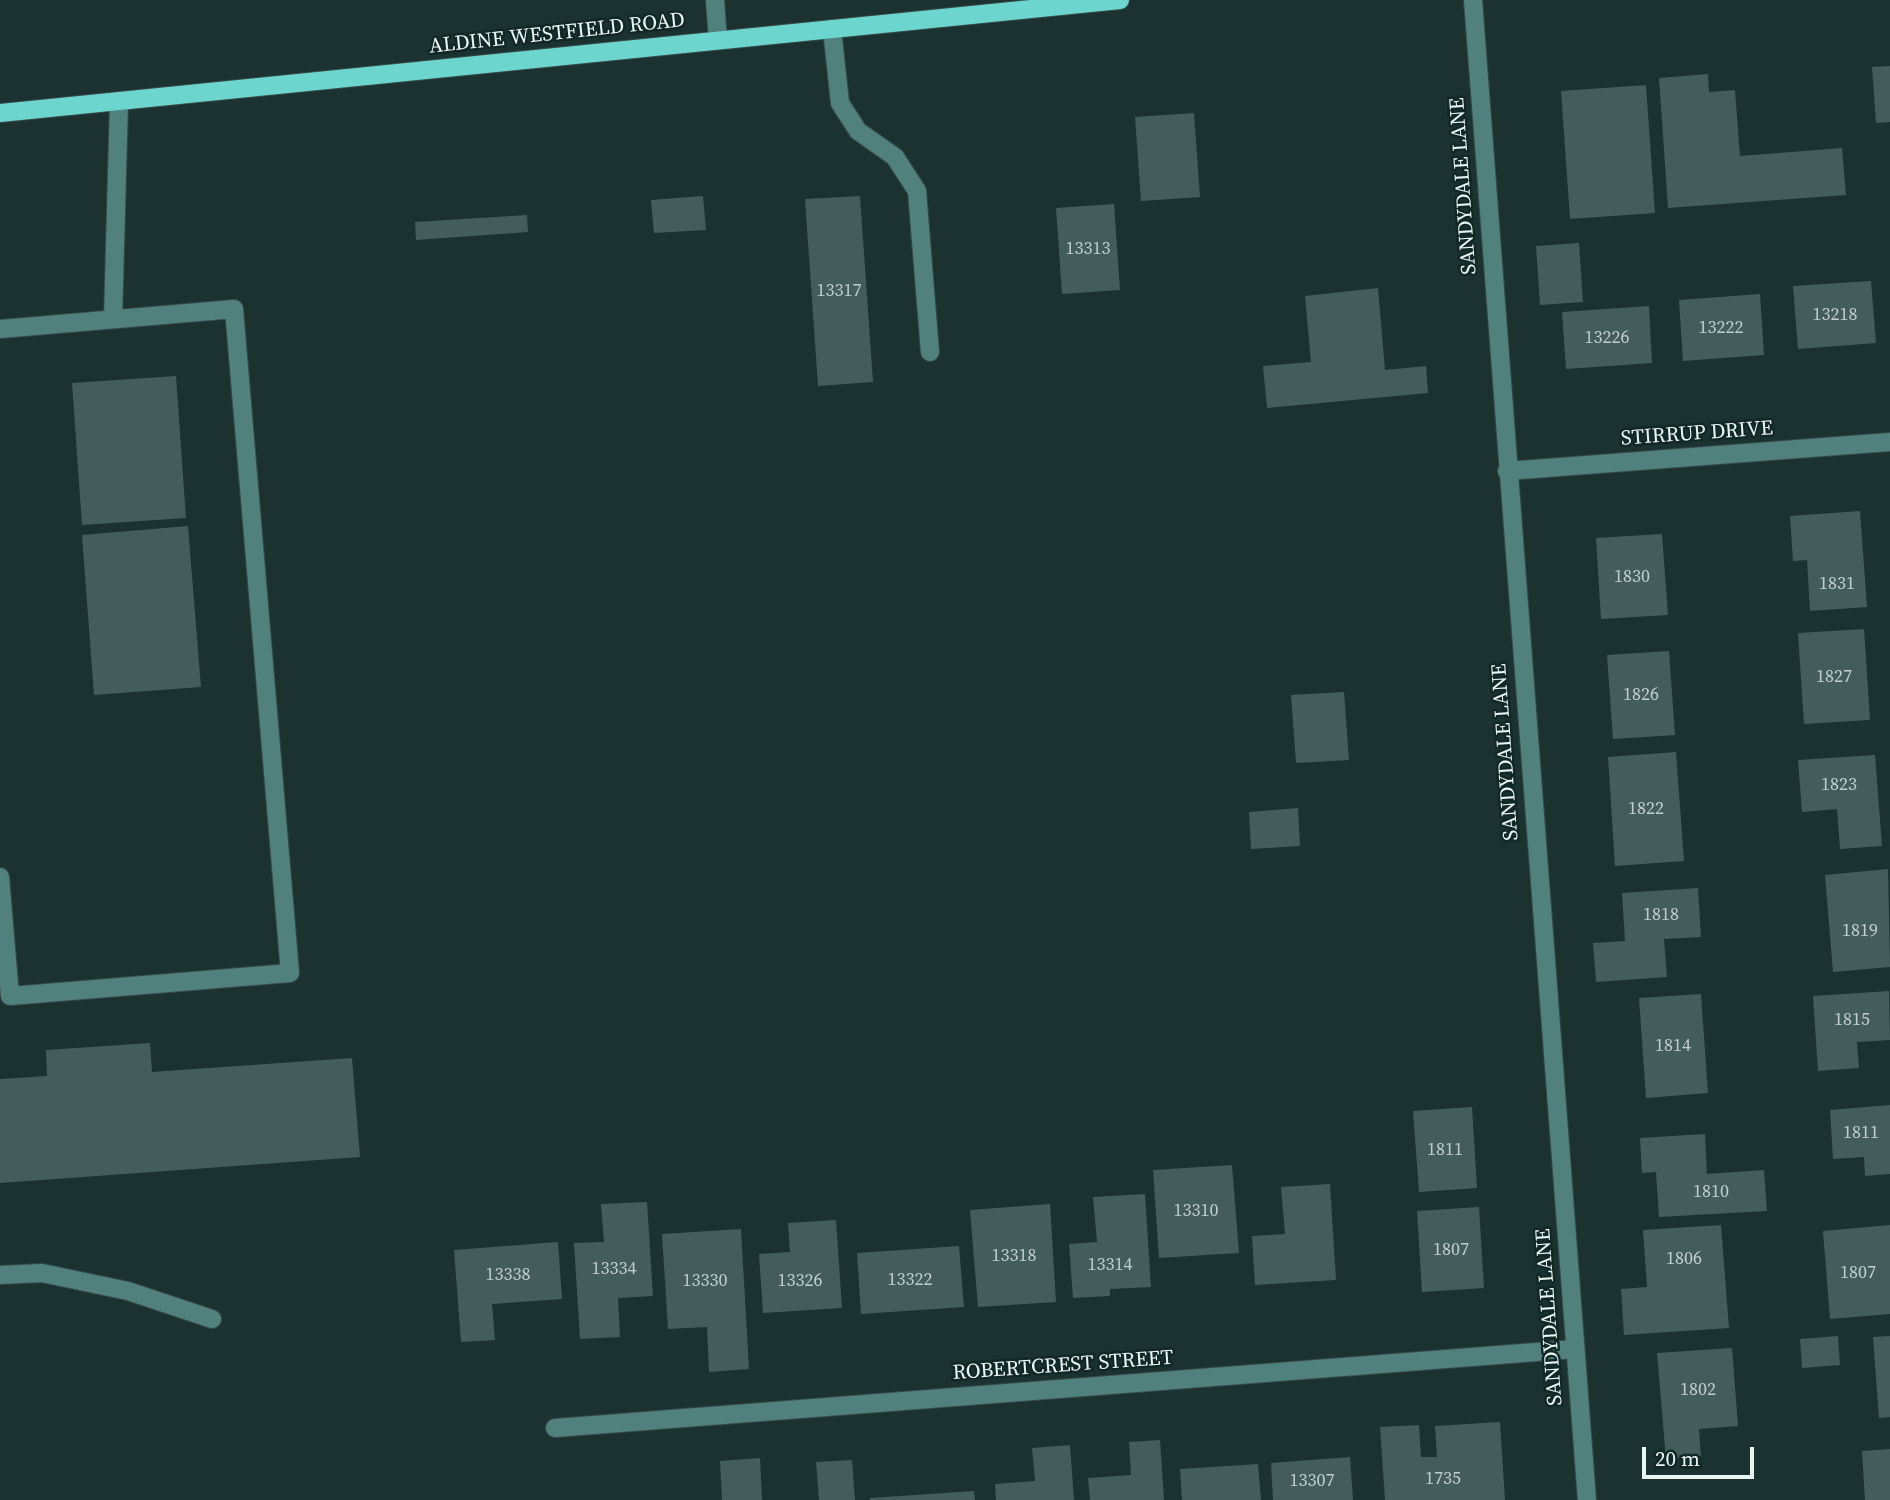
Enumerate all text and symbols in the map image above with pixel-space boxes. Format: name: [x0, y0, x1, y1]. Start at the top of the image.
street label: ALDINE WESTFIELD ROAD: [428, 8, 686, 60]
street label: SANDYDALE LANE: [1445, 97, 1483, 275]
house number: 13313: [1066, 238, 1110, 260]
house number: 13317: [817, 280, 861, 302]
house number: 13218: [1813, 304, 1857, 326]
house number: 13222: [1699, 317, 1743, 339]
house number: 13226: [1585, 327, 1629, 349]
street label: STIRRUP DRIVE: [1620, 416, 1774, 452]
house number: 1830: [1614, 566, 1650, 588]
house number: 1831: [1819, 573, 1855, 595]
street label: SANDYDALE LANE: [1487, 663, 1525, 841]
house number: 1827: [1816, 666, 1852, 688]
house number: 1826: [1623, 684, 1659, 706]
house number: 1823: [1821, 774, 1857, 796]
house number: 1822: [1628, 798, 1664, 820]
house number: 1818: [1643, 904, 1679, 926]
house number: 1819: [1842, 920, 1878, 942]
house number: 1815: [1834, 1009, 1870, 1031]
house number: 1814: [1655, 1035, 1691, 1057]
house number: 1811: [1843, 1122, 1879, 1144]
house number: 1811: [1427, 1139, 1463, 1161]
house number: 1810: [1693, 1181, 1729, 1203]
house number: 13310: [1174, 1200, 1218, 1222]
street label: SANDYDALE LANE: [1531, 1228, 1569, 1406]
house number: 1807: [1433, 1239, 1469, 1261]
house number: 13318: [992, 1245, 1036, 1267]
house number: 1806: [1666, 1248, 1702, 1270]
house number: 13314: [1088, 1254, 1132, 1276]
house number: 13334: [592, 1258, 636, 1280]
house number: 1807: [1840, 1262, 1876, 1284]
house number: 13338: [486, 1264, 530, 1286]
house number: 13322: [888, 1269, 932, 1291]
house number: 13330: [683, 1270, 727, 1292]
house number: 13326: [778, 1270, 822, 1292]
street label: ROBERTCREST STREET: [952, 1346, 1174, 1386]
house number: 1802: [1680, 1379, 1716, 1401]
scale bar: [1645, 1434, 1757, 1478]
text: 20 m: [1655, 1444, 1700, 1473]
house number: 1735: [1425, 1468, 1461, 1490]
house number: 13307: [1290, 1470, 1334, 1492]

